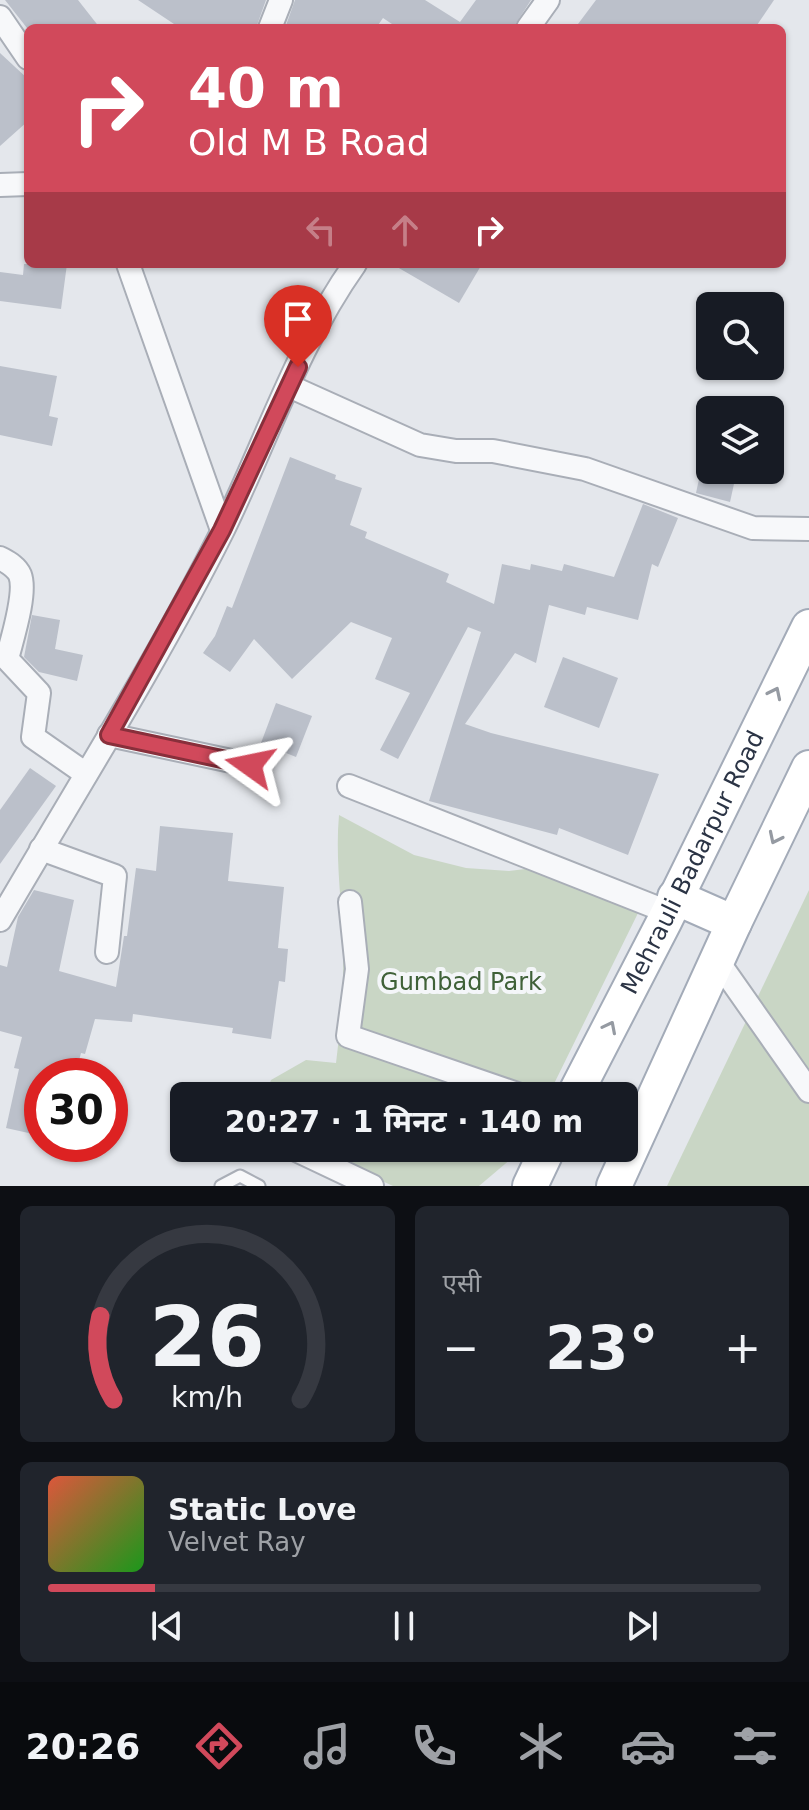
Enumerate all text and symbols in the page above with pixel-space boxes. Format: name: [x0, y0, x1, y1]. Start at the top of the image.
text: 40 m: [188, 55, 344, 120]
icon: right: [56, 56, 160, 160]
text: Old M B Road: [188, 122, 430, 163]
icon: left: [299, 208, 343, 252]
icon: ahead: [383, 208, 427, 252]
icon: right: [467, 208, 511, 252]
pin: [264, 285, 332, 367]
map controls: [696, 292, 784, 484]
button: search: [696, 292, 784, 380]
icon: arrive: [276, 297, 320, 341]
button: layers: [696, 396, 784, 484]
one-way arrow: [765, 687, 780, 702]
position arrow: [208, 723, 292, 807]
street label: Mehrauli Badarpur Road: [615, 726, 770, 999]
one-way arrow: [769, 830, 785, 845]
park label: Gumbad Park: [380, 968, 542, 996]
one-way arrow: [600, 1020, 615, 1035]
speed limit sign: 30: [24, 1058, 128, 1162]
text: 20:27 · 1 मिनट · 140 m: [225, 1104, 583, 1139]
text: एसी: [443, 1268, 481, 1298]
text: 26: [149, 1289, 265, 1386]
text: 23°: [545, 1313, 659, 1383]
text: −: [443, 1322, 479, 1373]
text: +: [724, 1322, 761, 1373]
text: km/h: [171, 1380, 243, 1414]
text: Static Love: [168, 1492, 357, 1527]
text: Velvet Ray: [168, 1527, 306, 1557]
icon: previous: [145, 1604, 189, 1648]
icon: pause: [382, 1604, 426, 1648]
icon: next: [620, 1604, 664, 1648]
icon: directions: [191, 1718, 247, 1774]
icon: music: [299, 1718, 355, 1774]
icon: phone: [406, 1718, 462, 1774]
icon: climate: [513, 1718, 569, 1774]
icon: car: [620, 1718, 676, 1774]
icon: filters: [727, 1718, 783, 1774]
text: 20:26: [26, 1726, 140, 1767]

